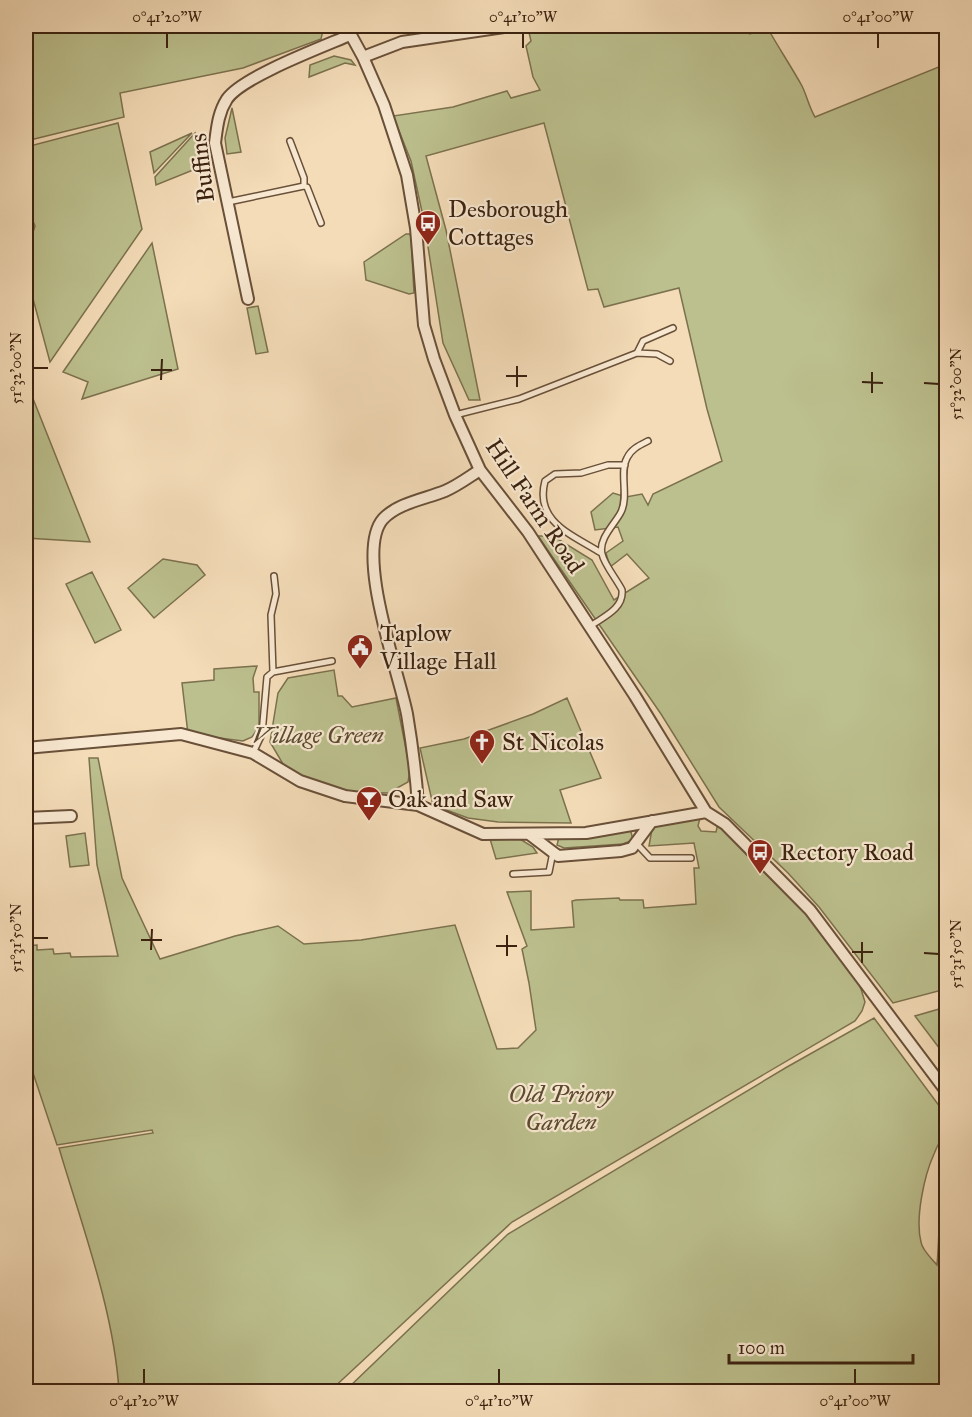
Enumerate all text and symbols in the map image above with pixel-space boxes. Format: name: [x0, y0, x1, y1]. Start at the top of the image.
text: 0°41'20"W: [132, 8, 203, 26]
text: 0°41'10"W: [489, 8, 558, 26]
text: 0°41'00"W: [843, 8, 914, 26]
street label: Buffins: [183, 132, 221, 204]
place label: Desborough Cottages: [448, 194, 568, 252]
bus stop icon: Desborough Cottages: [413, 208, 443, 246]
text: 51°32'00"N: [7, 331, 25, 404]
text: 51°32'00"N: [947, 347, 965, 420]
street label: Hill Farm Road: [479, 433, 591, 579]
place label: Taplow Village Hall: [379, 618, 497, 676]
public building icon: Taplow Village Hall: [345, 632, 375, 670]
park label: Village Green: [252, 720, 384, 750]
church icon: St Nicolas: [467, 727, 497, 765]
place label: St Nicolas: [502, 727, 604, 757]
bar icon: Oak and Saw: [354, 784, 384, 822]
place label: Oak and Saw: [388, 784, 514, 814]
bus stop icon: Rectory Road: [745, 837, 775, 875]
place label: Rectory Road: [780, 837, 914, 867]
text: 51°31'50"N: [7, 903, 25, 973]
text: 51°31'50"N: [947, 919, 965, 989]
park label: Old Priory Garden: [509, 1079, 614, 1137]
scale bar: [729, 1327, 914, 1365]
text: 100 m: [738, 1337, 785, 1359]
text: 0°41'20"W: [109, 1392, 180, 1410]
text: 0°41'10"W: [465, 1392, 534, 1410]
text: 0°41'00"W: [820, 1392, 891, 1410]

